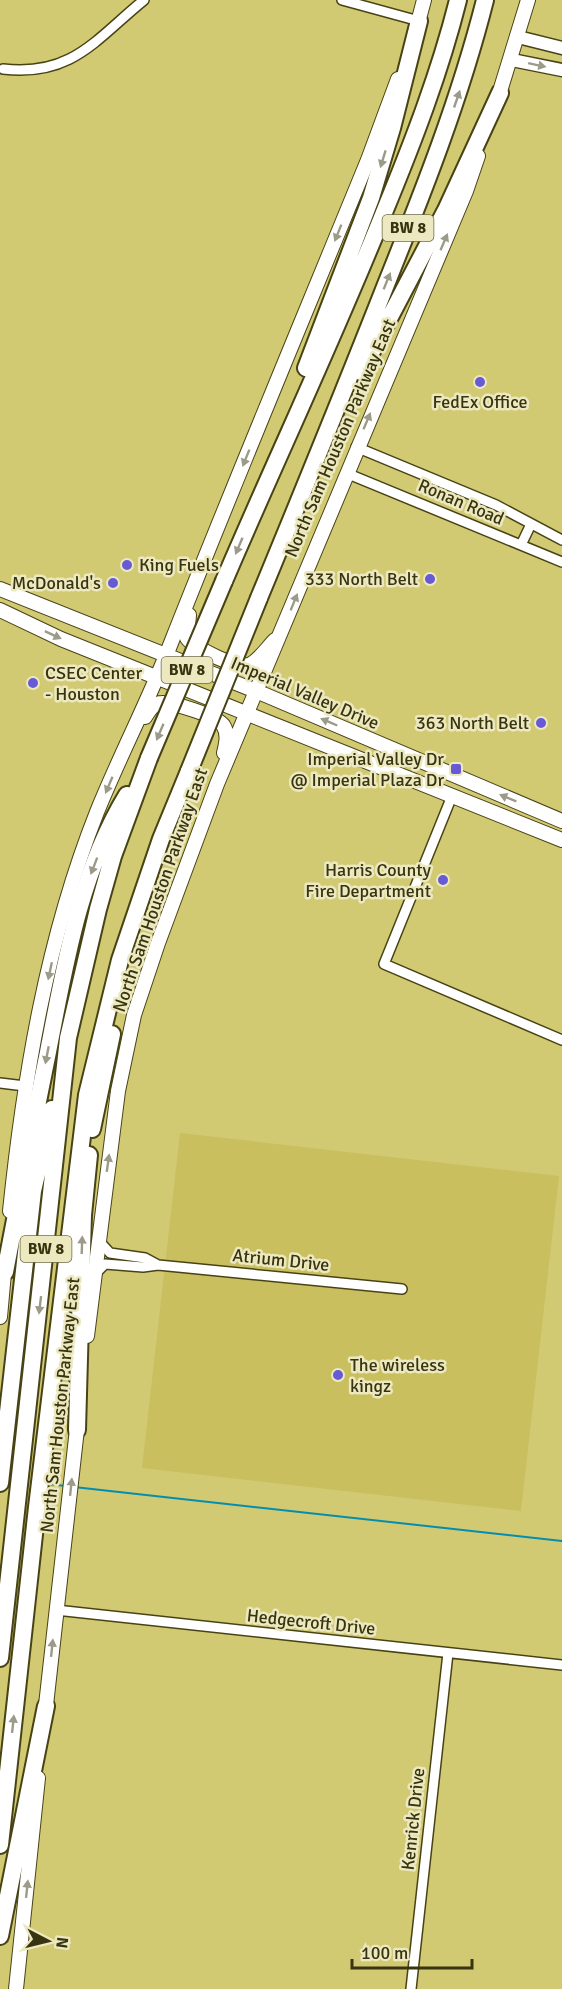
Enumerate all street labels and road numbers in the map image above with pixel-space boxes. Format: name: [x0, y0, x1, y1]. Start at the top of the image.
road number: BW 8: [382, 215, 434, 241]
street label: North Sam Houston Parkway East: [280, 316, 400, 560]
street label: Ronan Road: [415, 474, 507, 530]
street label: Imperial Valley Drive: [228, 652, 382, 734]
road number: BW 8: [162, 657, 213, 683]
street label: North Sam Houston Parkway East: [108, 765, 212, 1015]
road number: BW 8: [20, 1236, 72, 1262]
street label: Atrium Drive: [232, 1244, 330, 1276]
street label: North Sam Houston Parkway East: [36, 1276, 84, 1534]
street label: Hedgecroft Drive: [246, 1604, 376, 1640]
street label: Kenrick Drive: [397, 1767, 429, 1871]

